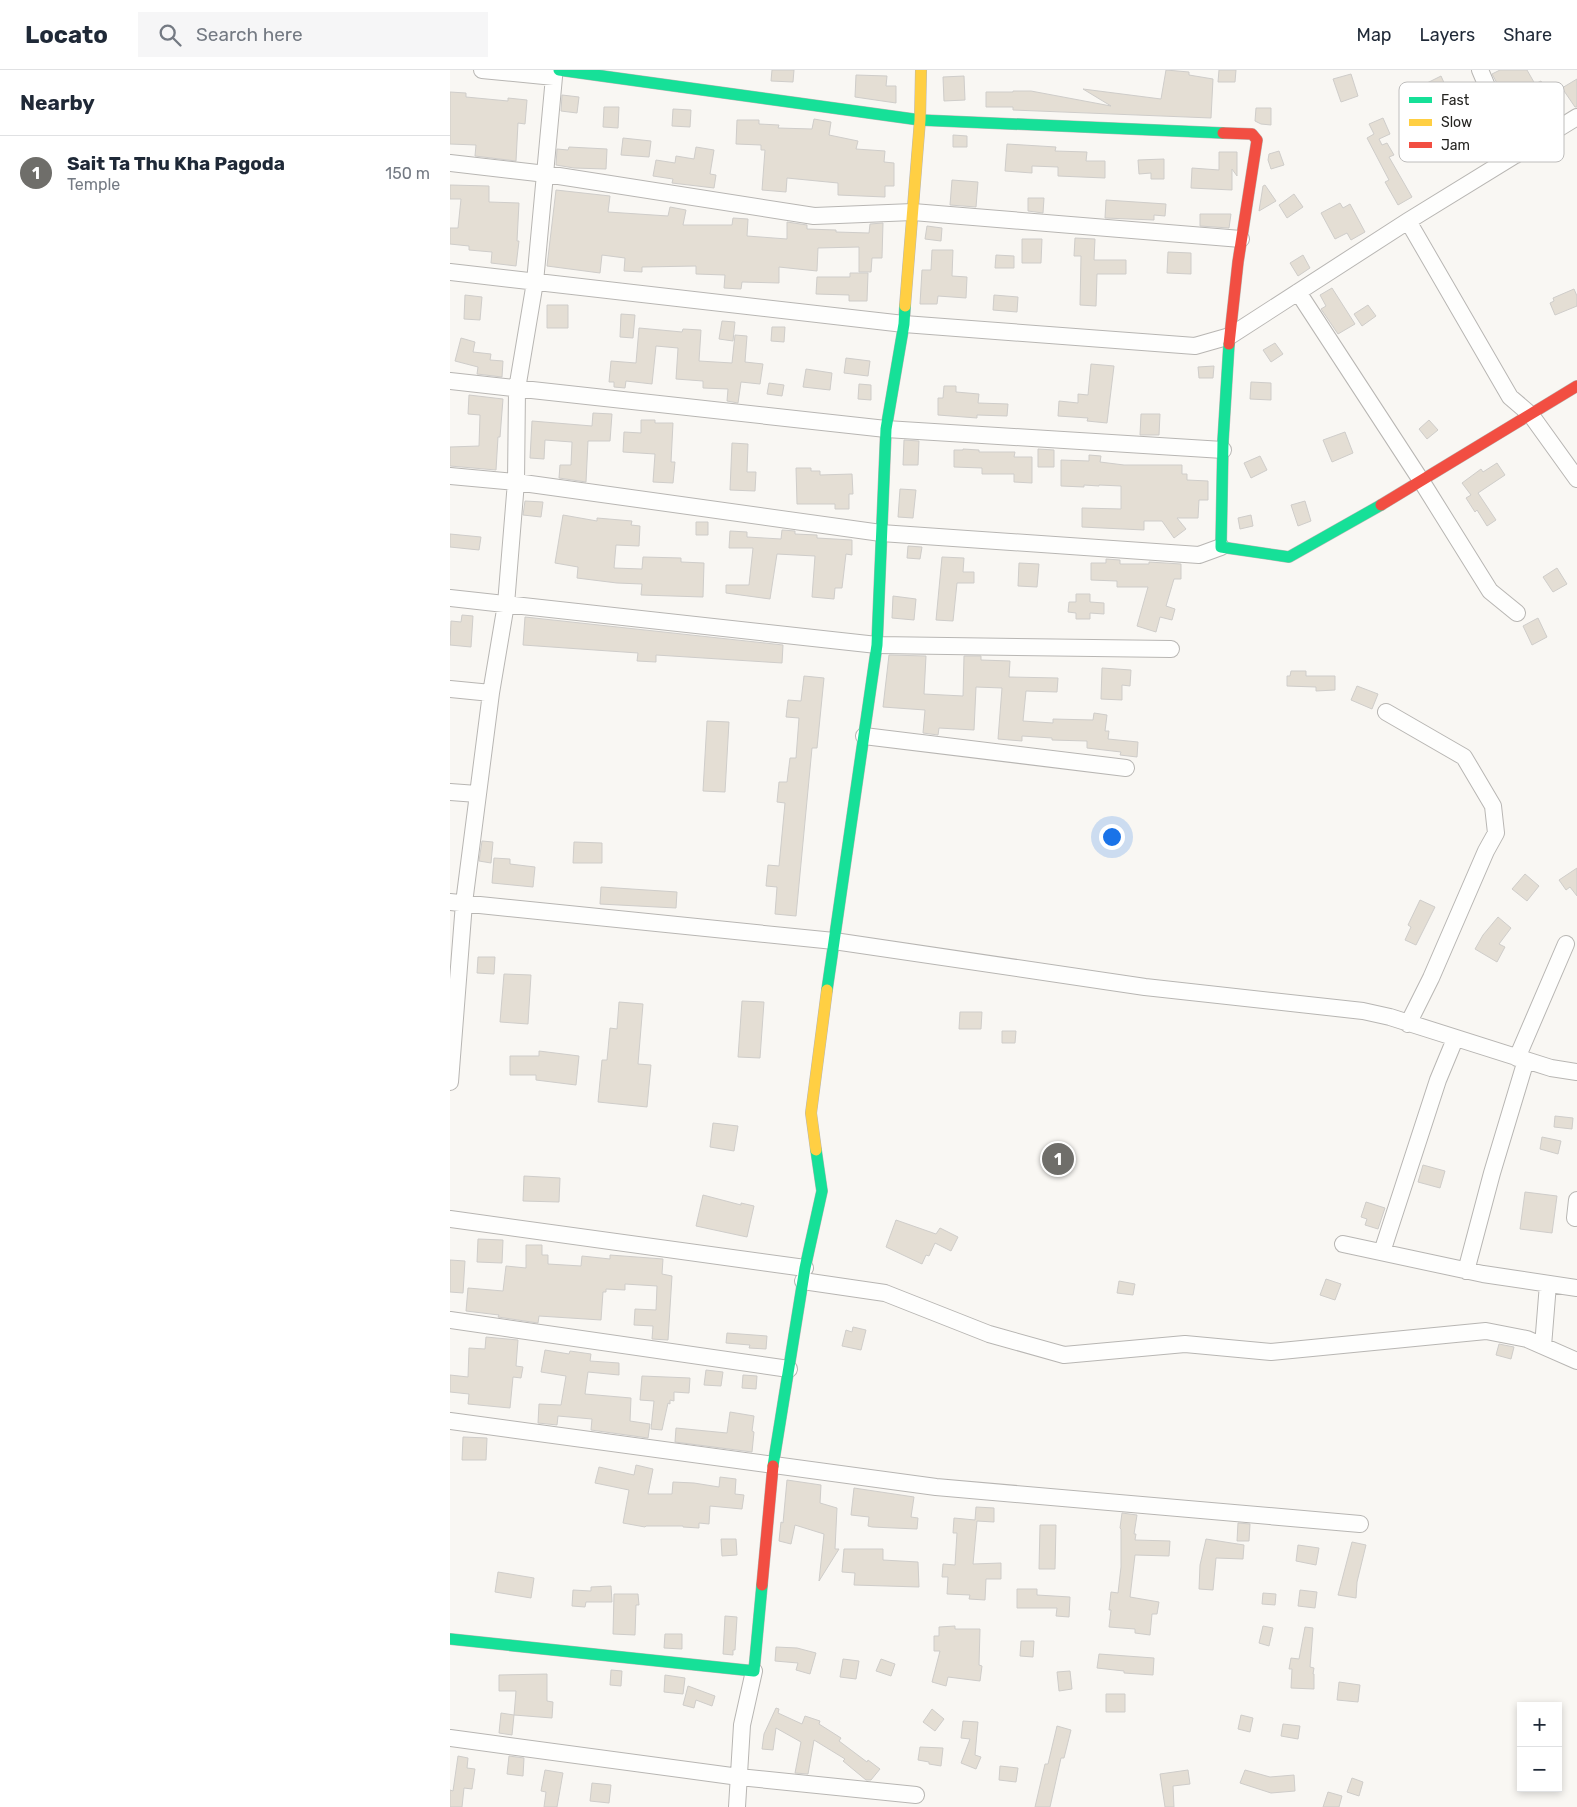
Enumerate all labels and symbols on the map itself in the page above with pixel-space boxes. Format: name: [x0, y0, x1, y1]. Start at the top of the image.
legend: [1399, 82, 1564, 162]
text: Fast: [1441, 92, 1470, 109]
text: Slow: [1441, 114, 1472, 131]
text: Jam: [1441, 137, 1470, 154]
your location: [1099, 824, 1125, 850]
pin: 1: [1042, 1140, 1074, 1178]

